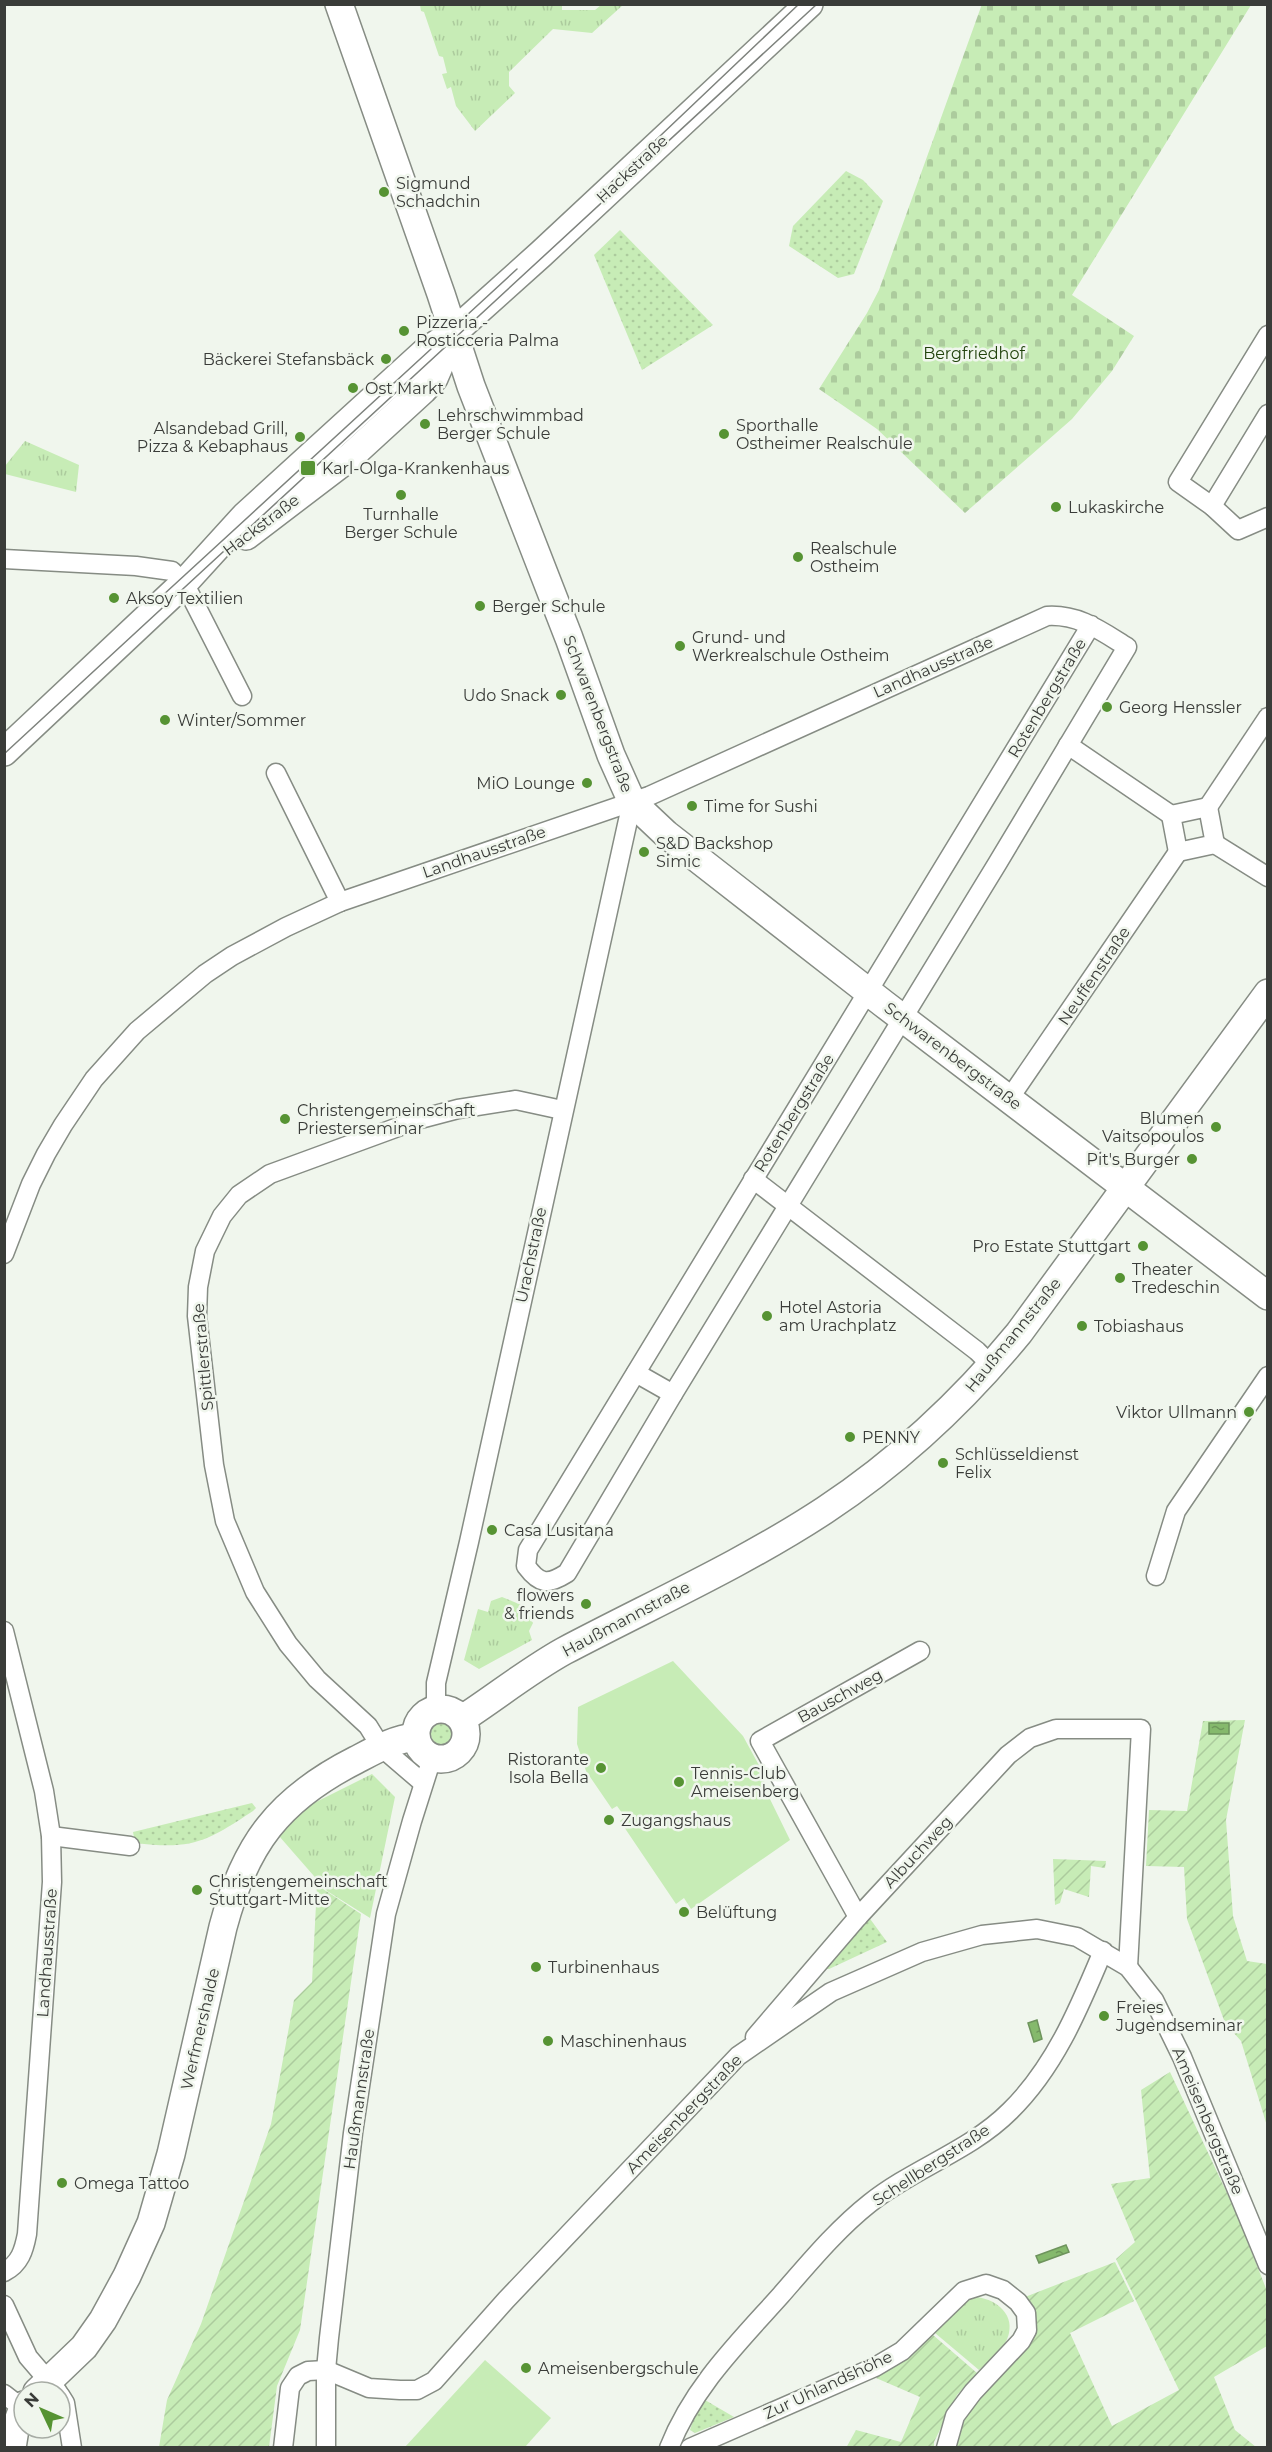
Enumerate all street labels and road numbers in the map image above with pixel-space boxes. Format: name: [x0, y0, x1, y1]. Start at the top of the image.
street label: Hackstraße: [592, 131, 672, 207]
street label: Hackstraße: [219, 490, 303, 560]
street label: Landhausstraße: [870, 632, 996, 702]
street label: Schwarenbergstraße: [559, 633, 637, 795]
street label: Rotenbergstraße: [1004, 635, 1090, 761]
street label: Landhausstraße: [420, 822, 548, 882]
street label: Neuffenstraße: [1054, 923, 1134, 1029]
street label: Schwarenbergstraße: [881, 998, 1025, 1114]
street label: Rotenbergstraße: [750, 1050, 838, 1176]
street label: Urachstraße: [512, 1205, 550, 1305]
street label: Haußmannstraße: [961, 1274, 1065, 1396]
street label: Spittlerstraße: [189, 1302, 217, 1412]
street label: Haußmannstraße: [559, 1577, 693, 1661]
street label: Bauschweg: [794, 1665, 886, 1727]
street label: Albuchweg: [880, 1812, 956, 1892]
street label: Landhausstraße: [33, 1888, 61, 2018]
street label: Werfmershalde: [177, 1966, 223, 2092]
street label: Haußmannstraße: [340, 2027, 378, 2171]
street label: Ameisenbergstraße: [1168, 2044, 1248, 2198]
street label: Ameisenbergstraße: [622, 2050, 746, 2178]
street label: Schellbergstraße: [869, 2120, 993, 2210]
street label: Zur Uhlandshöhe: [761, 2347, 895, 2423]

